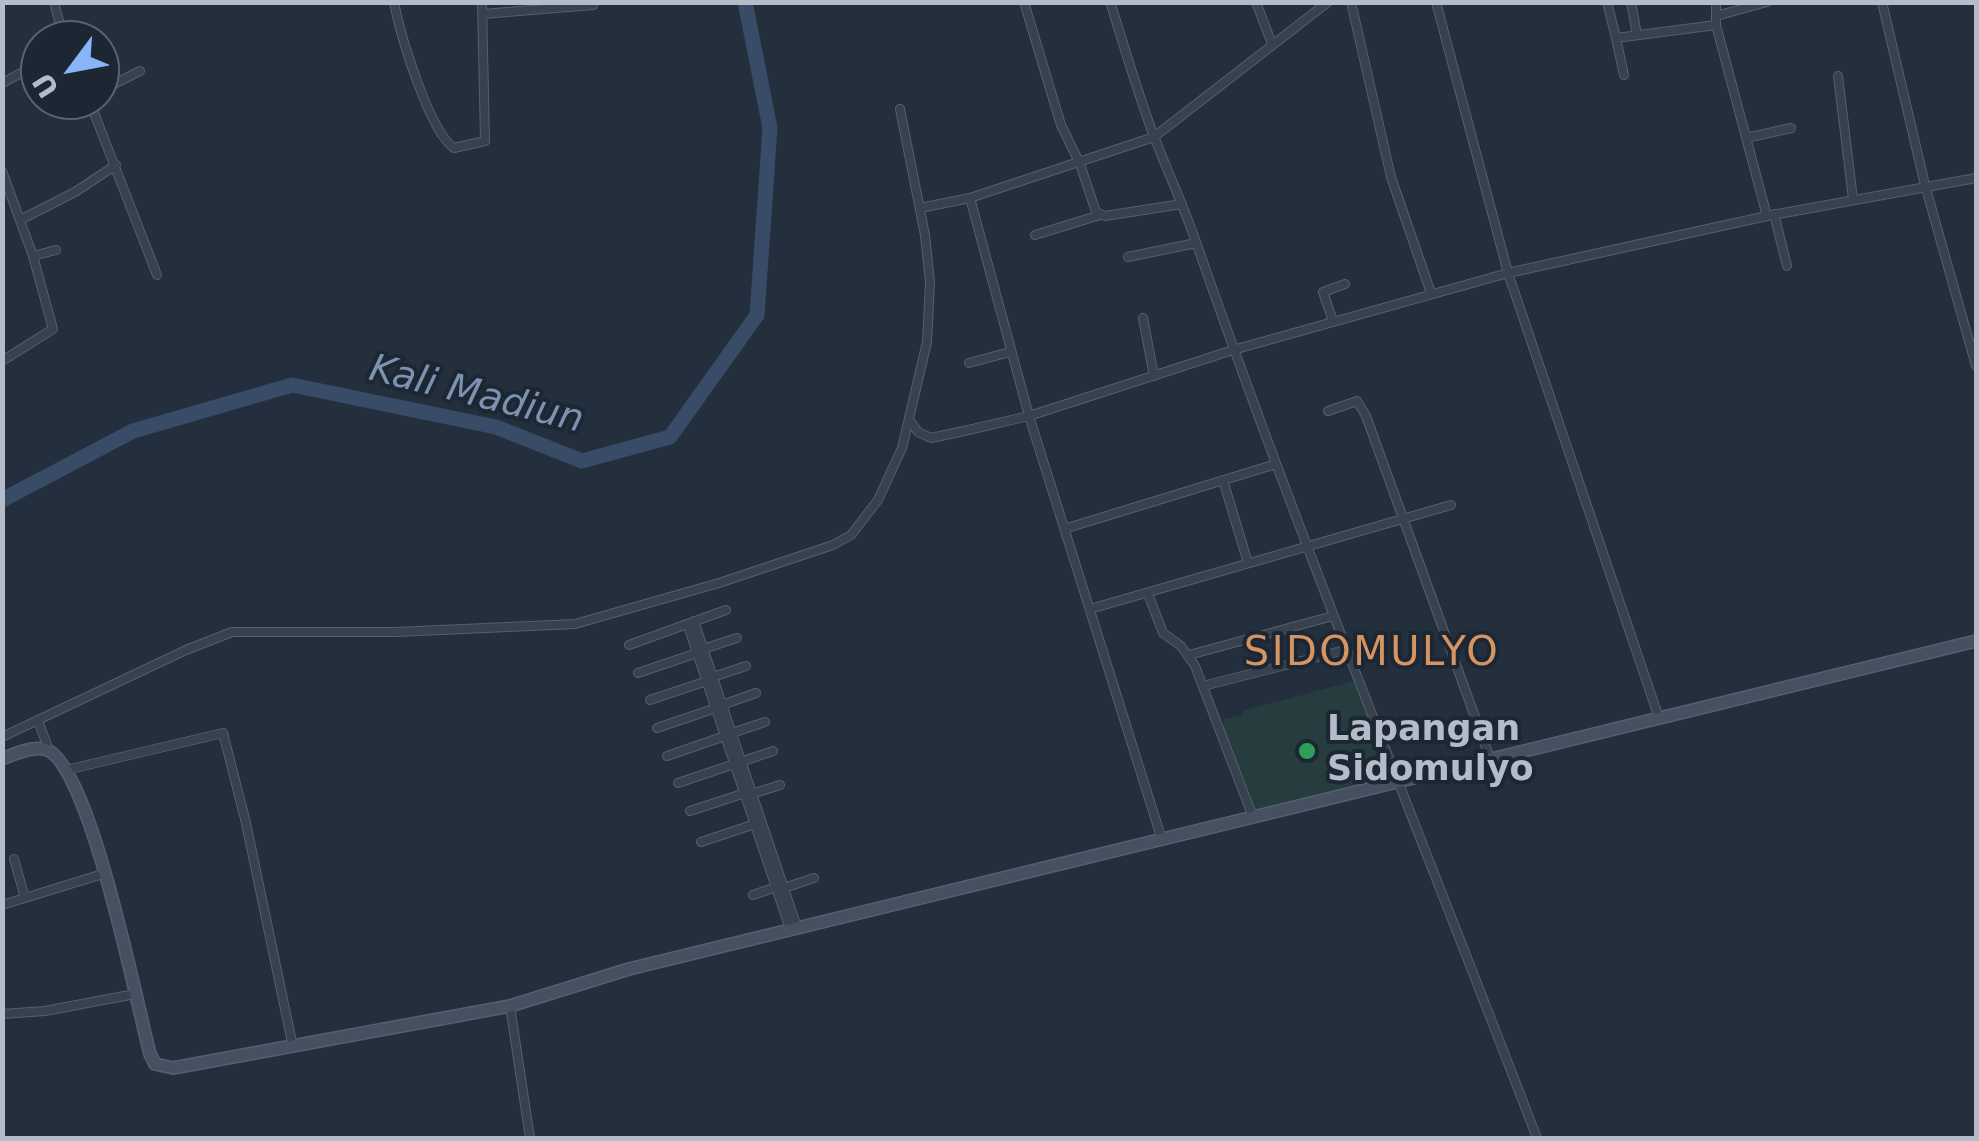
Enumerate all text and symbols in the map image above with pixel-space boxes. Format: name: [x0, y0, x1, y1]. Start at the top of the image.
north arrow: [20, 20, 120, 120]
text: U: [26, 67, 66, 103]
water label: Kali Madiun: [364, 347, 588, 445]
district label: SIDOMULYO: [1244, 631, 1500, 679]
place label: Lapangan Sidomulyo: [1327, 710, 1534, 792]
marker: Lapangan Sidomulyo: [1296, 740, 1318, 762]

